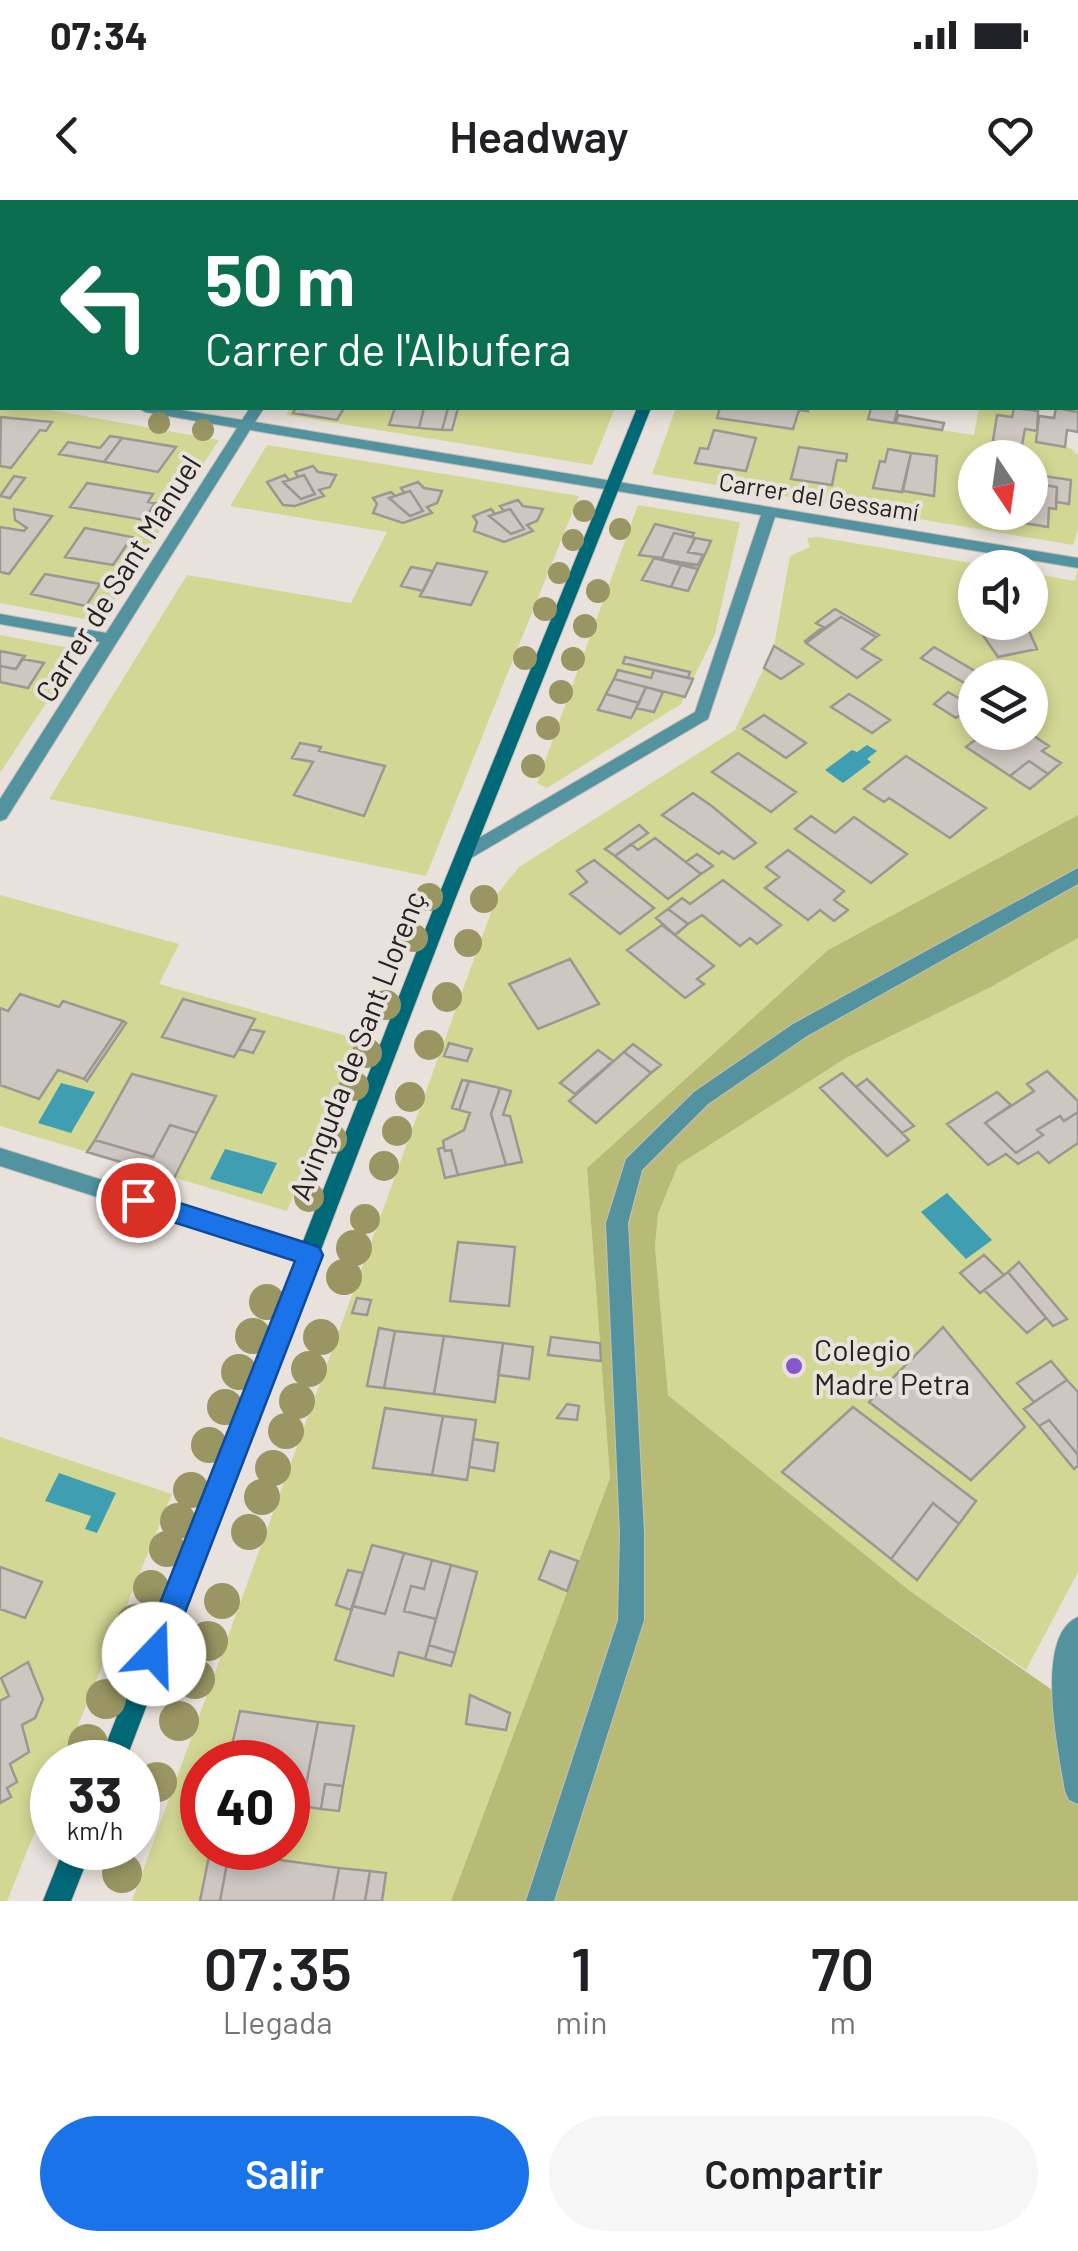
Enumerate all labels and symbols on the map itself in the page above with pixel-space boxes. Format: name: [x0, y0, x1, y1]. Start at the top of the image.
north arrow: [958, 440, 1048, 530]
street label: Carrer de Sant Manuel: [26, 448, 208, 708]
street label: Carrer del Gessamí: [717, 465, 921, 527]
street label: Avinguda de Sant Llorenç: [280, 885, 432, 1205]
pin: [96, 1158, 181, 1243]
place label: Colegio Madre Petra: [814, 1331, 970, 1401]
marker: Colegio Madre Petra: [783, 1355, 805, 1377]
position arrow: [102, 1602, 206, 1706]
speed limit sign: 40: [180, 1740, 310, 1870]

